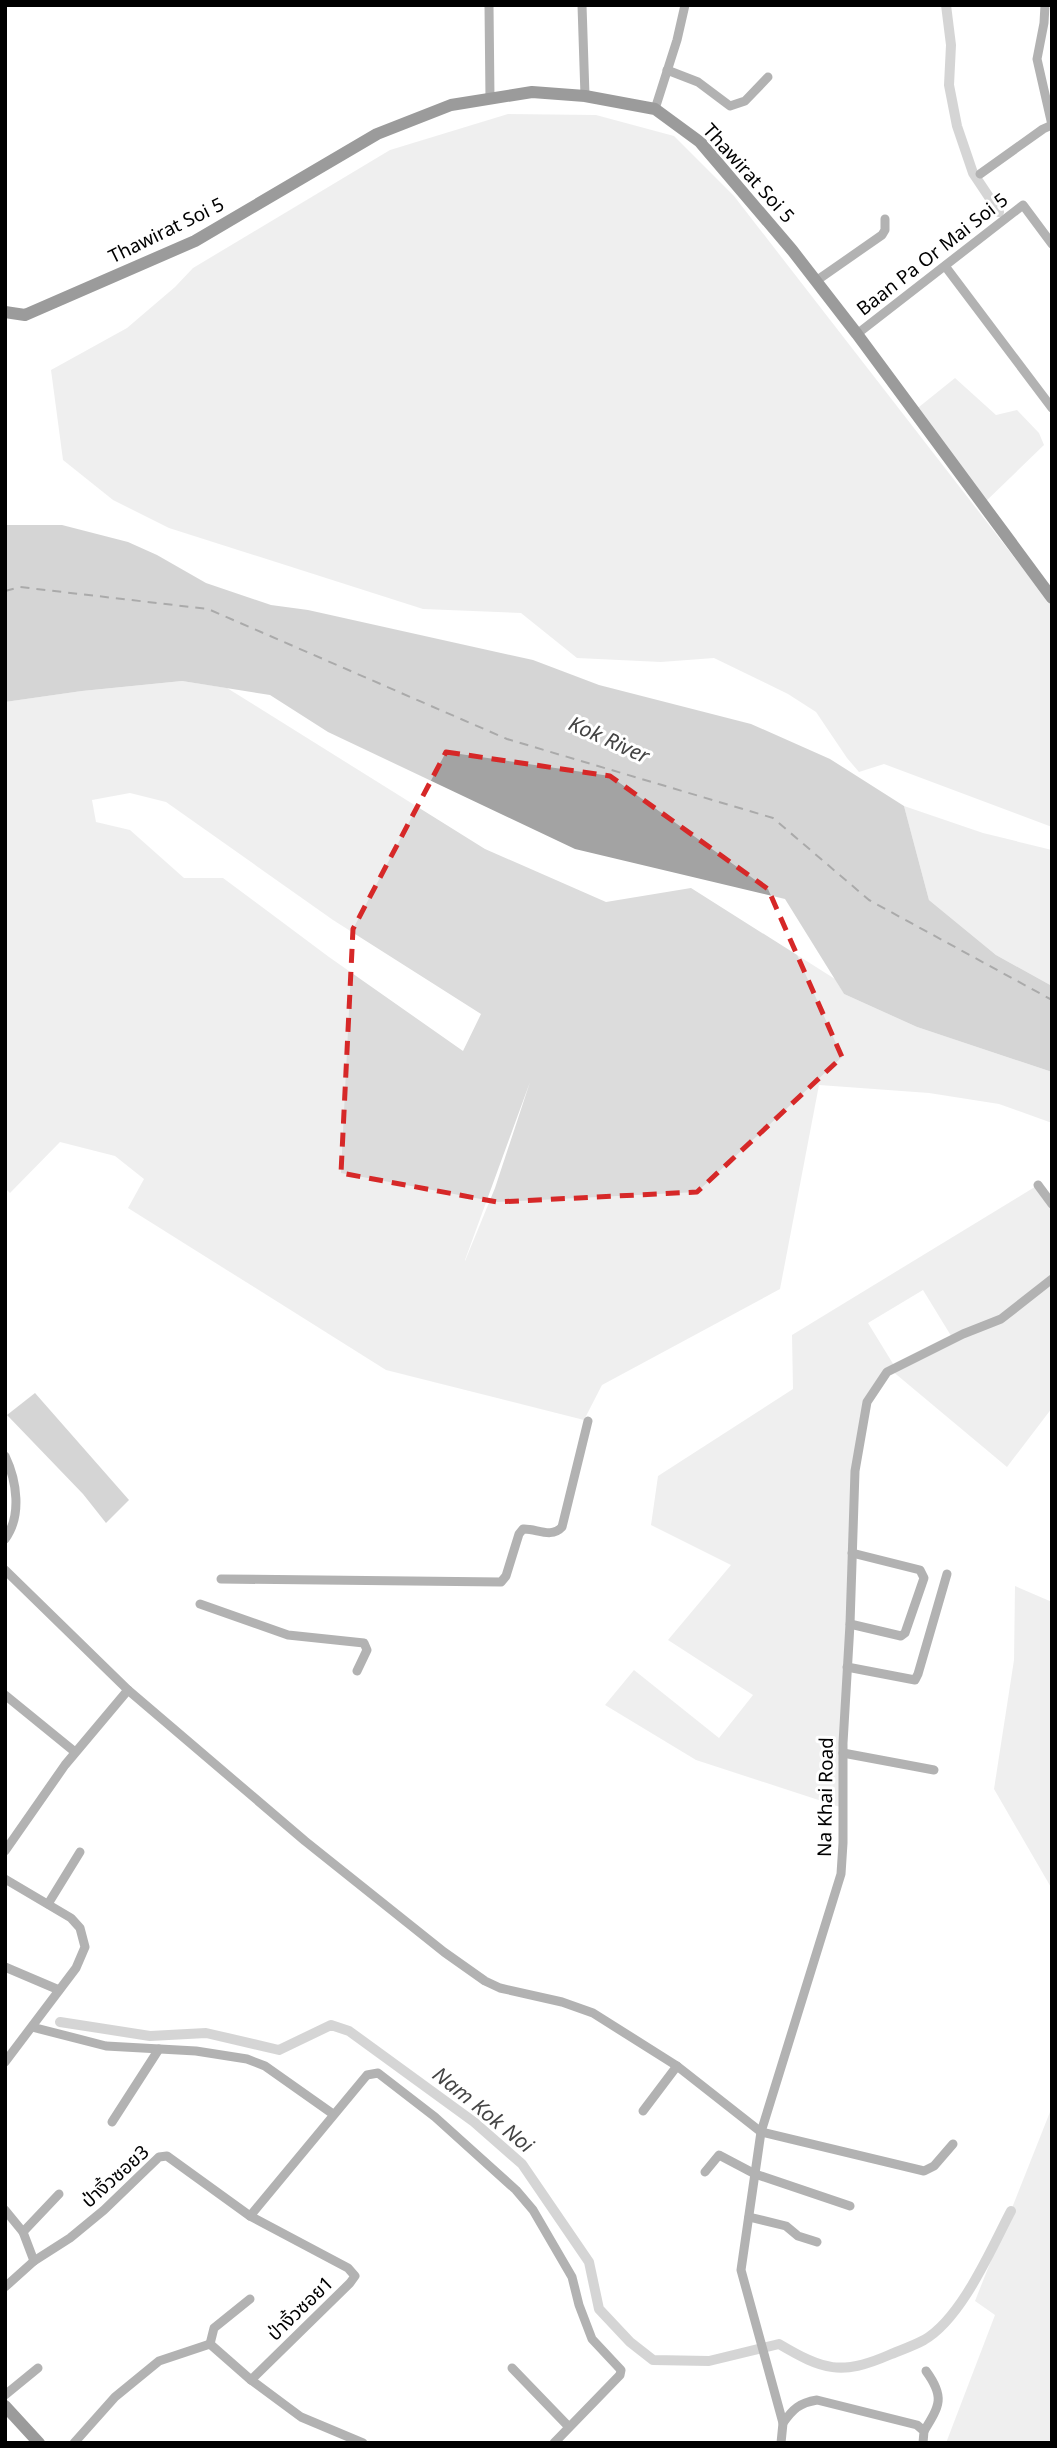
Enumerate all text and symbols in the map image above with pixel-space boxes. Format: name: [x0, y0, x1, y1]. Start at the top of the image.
street label: Thawirat Soi 5: [697, 118, 801, 228]
street label: Baan Pa Or Mai Soi 5: [851, 187, 1013, 321]
street label: Thawirat Soi 5: [104, 191, 228, 269]
water label: Kok River: [565, 709, 656, 770]
street label: Na Khai Road: [811, 1737, 839, 1857]
water label: Nam Kok Noi: [427, 2060, 540, 2159]
street label: ป่างิ้วซอย3: [76, 2139, 154, 2213]
street label: ป่างิ้วซอย1: [261, 2270, 339, 2346]

